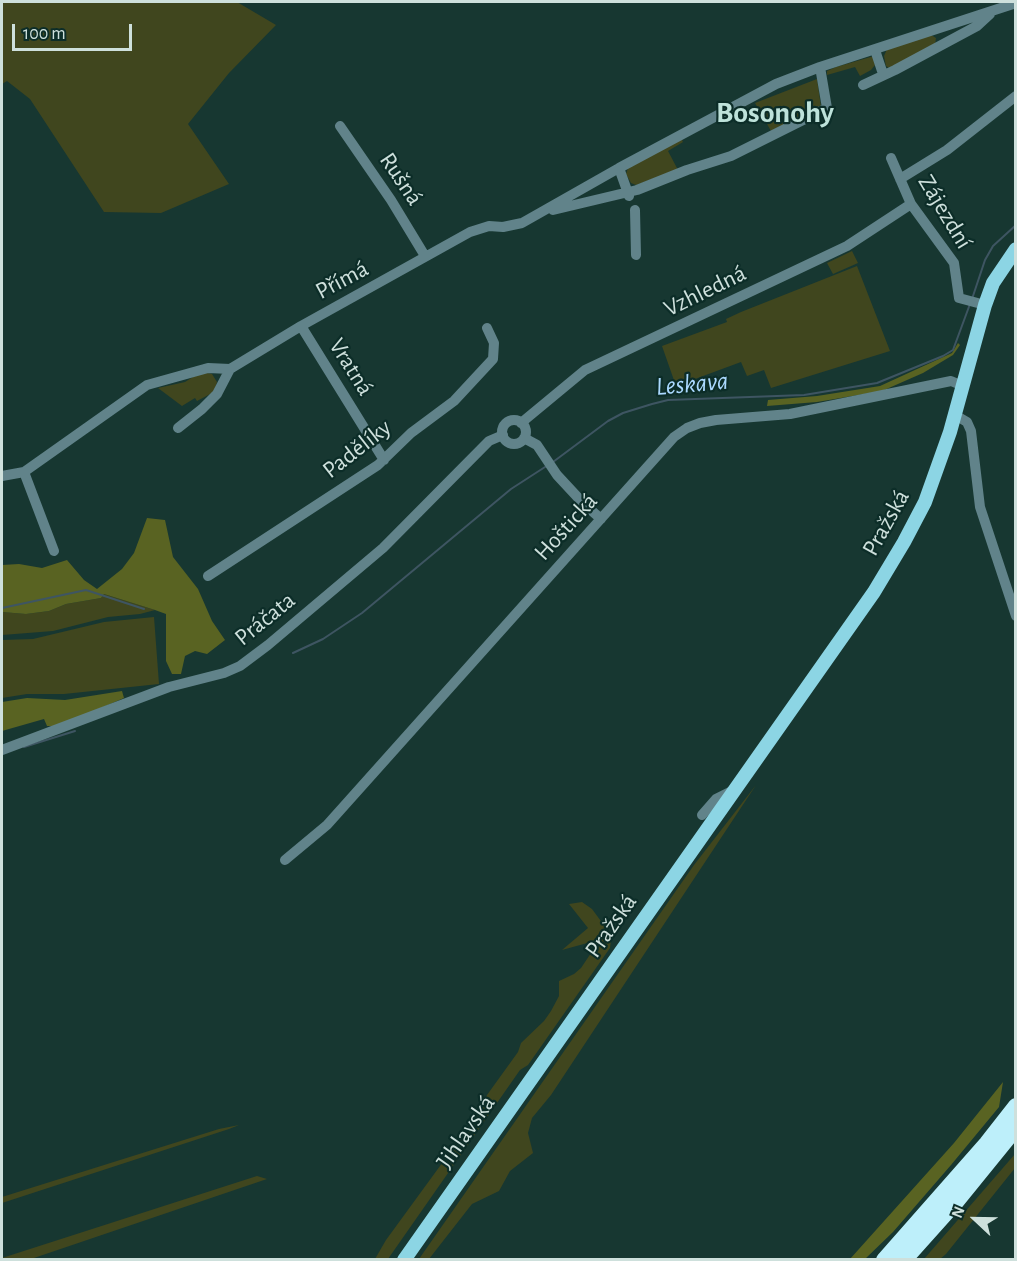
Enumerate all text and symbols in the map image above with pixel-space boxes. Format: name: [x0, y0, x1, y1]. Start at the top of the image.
scale bar: [15, 12, 135, 50]
text: 100 m: [23, 25, 66, 43]
district label: Bosonohy: [716, 95, 834, 131]
street label: Rušná: [373, 147, 429, 211]
street label: Zájezdní: [912, 170, 978, 254]
street label: Přímá: [311, 254, 373, 306]
street label: Vzhledná: [659, 259, 751, 323]
street label: Vratná: [322, 333, 380, 401]
water label: Leskava: [655, 365, 729, 403]
street label: Padělíky: [317, 413, 397, 485]
street label: Pražská: [856, 485, 916, 561]
street label: Hoštická: [528, 487, 604, 567]
street label: Práčata: [229, 586, 301, 652]
street label: Pražská: [579, 889, 643, 963]
street label: Jihlavská: [430, 1090, 502, 1174]
north arrow: [945, 1189, 1005, 1249]
text: N: [949, 1204, 968, 1220]

